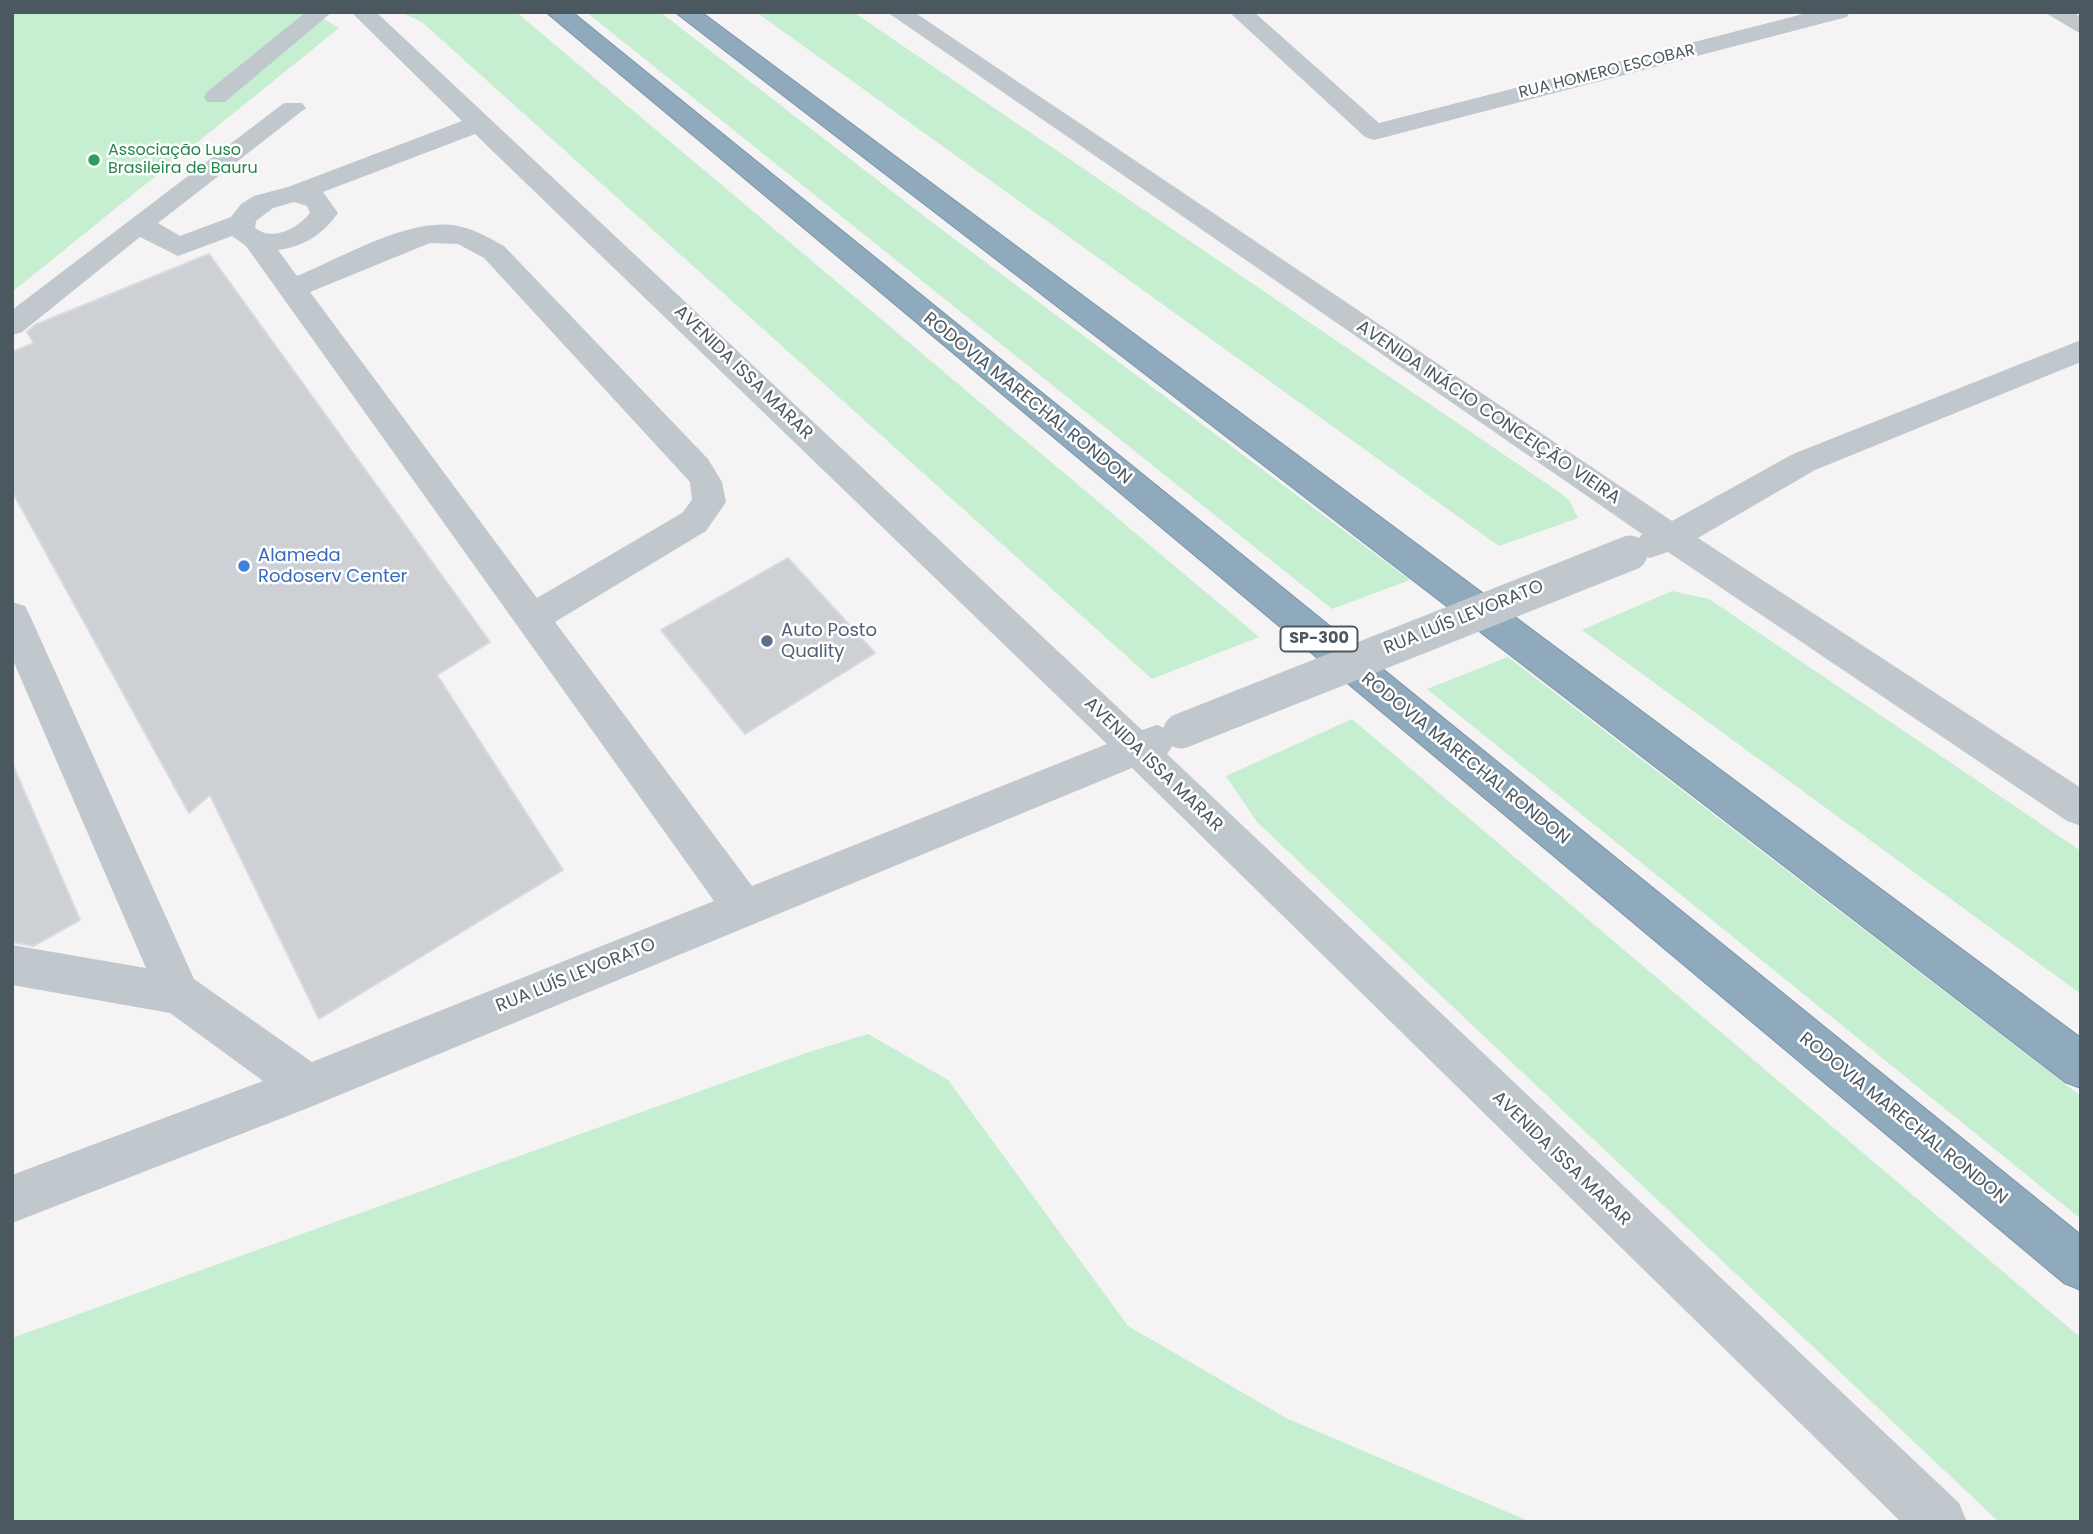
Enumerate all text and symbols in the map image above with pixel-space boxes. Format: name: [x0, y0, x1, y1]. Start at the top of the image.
street label: RUA HOMERO ESCOBAR: [1517, 41, 1697, 103]
place label: Associação Luso Brasileira de Bauru: [108, 141, 258, 179]
marker: Associação Luso Brasileira de Bauru: [86, 152, 102, 168]
street label: AVENIDA ISSA MARAR: [669, 301, 817, 445]
street label: RODOVIA MARECHAL RONDON: [919, 308, 1135, 490]
street label: AVENIDA INÁCIO CONCEIÇÃO VIEIRA: [1352, 316, 1624, 510]
place label: Alameda Rodoserv Center: [258, 545, 407, 588]
marker: Alameda Rodoserv Center: [236, 558, 252, 574]
street label: RUA LUÍS LEVORATO: [1381, 576, 1547, 660]
place label: Auto Posto Quality: [781, 620, 877, 662]
road number: SP-300: [1280, 626, 1358, 652]
marker: Auto Posto Quality: [759, 633, 775, 649]
street label: RODOVIA MARECHAL RONDON: [1357, 668, 1573, 850]
street label: AVENIDA ISSA MARAR: [1079, 693, 1227, 837]
street label: RUA LUÍS LEVORATO: [493, 934, 659, 1018]
street label: RODOVIA MARECHAL RONDON: [1795, 1028, 2011, 1210]
street label: AVENIDA ISSA MARAR: [1487, 1087, 1635, 1231]

